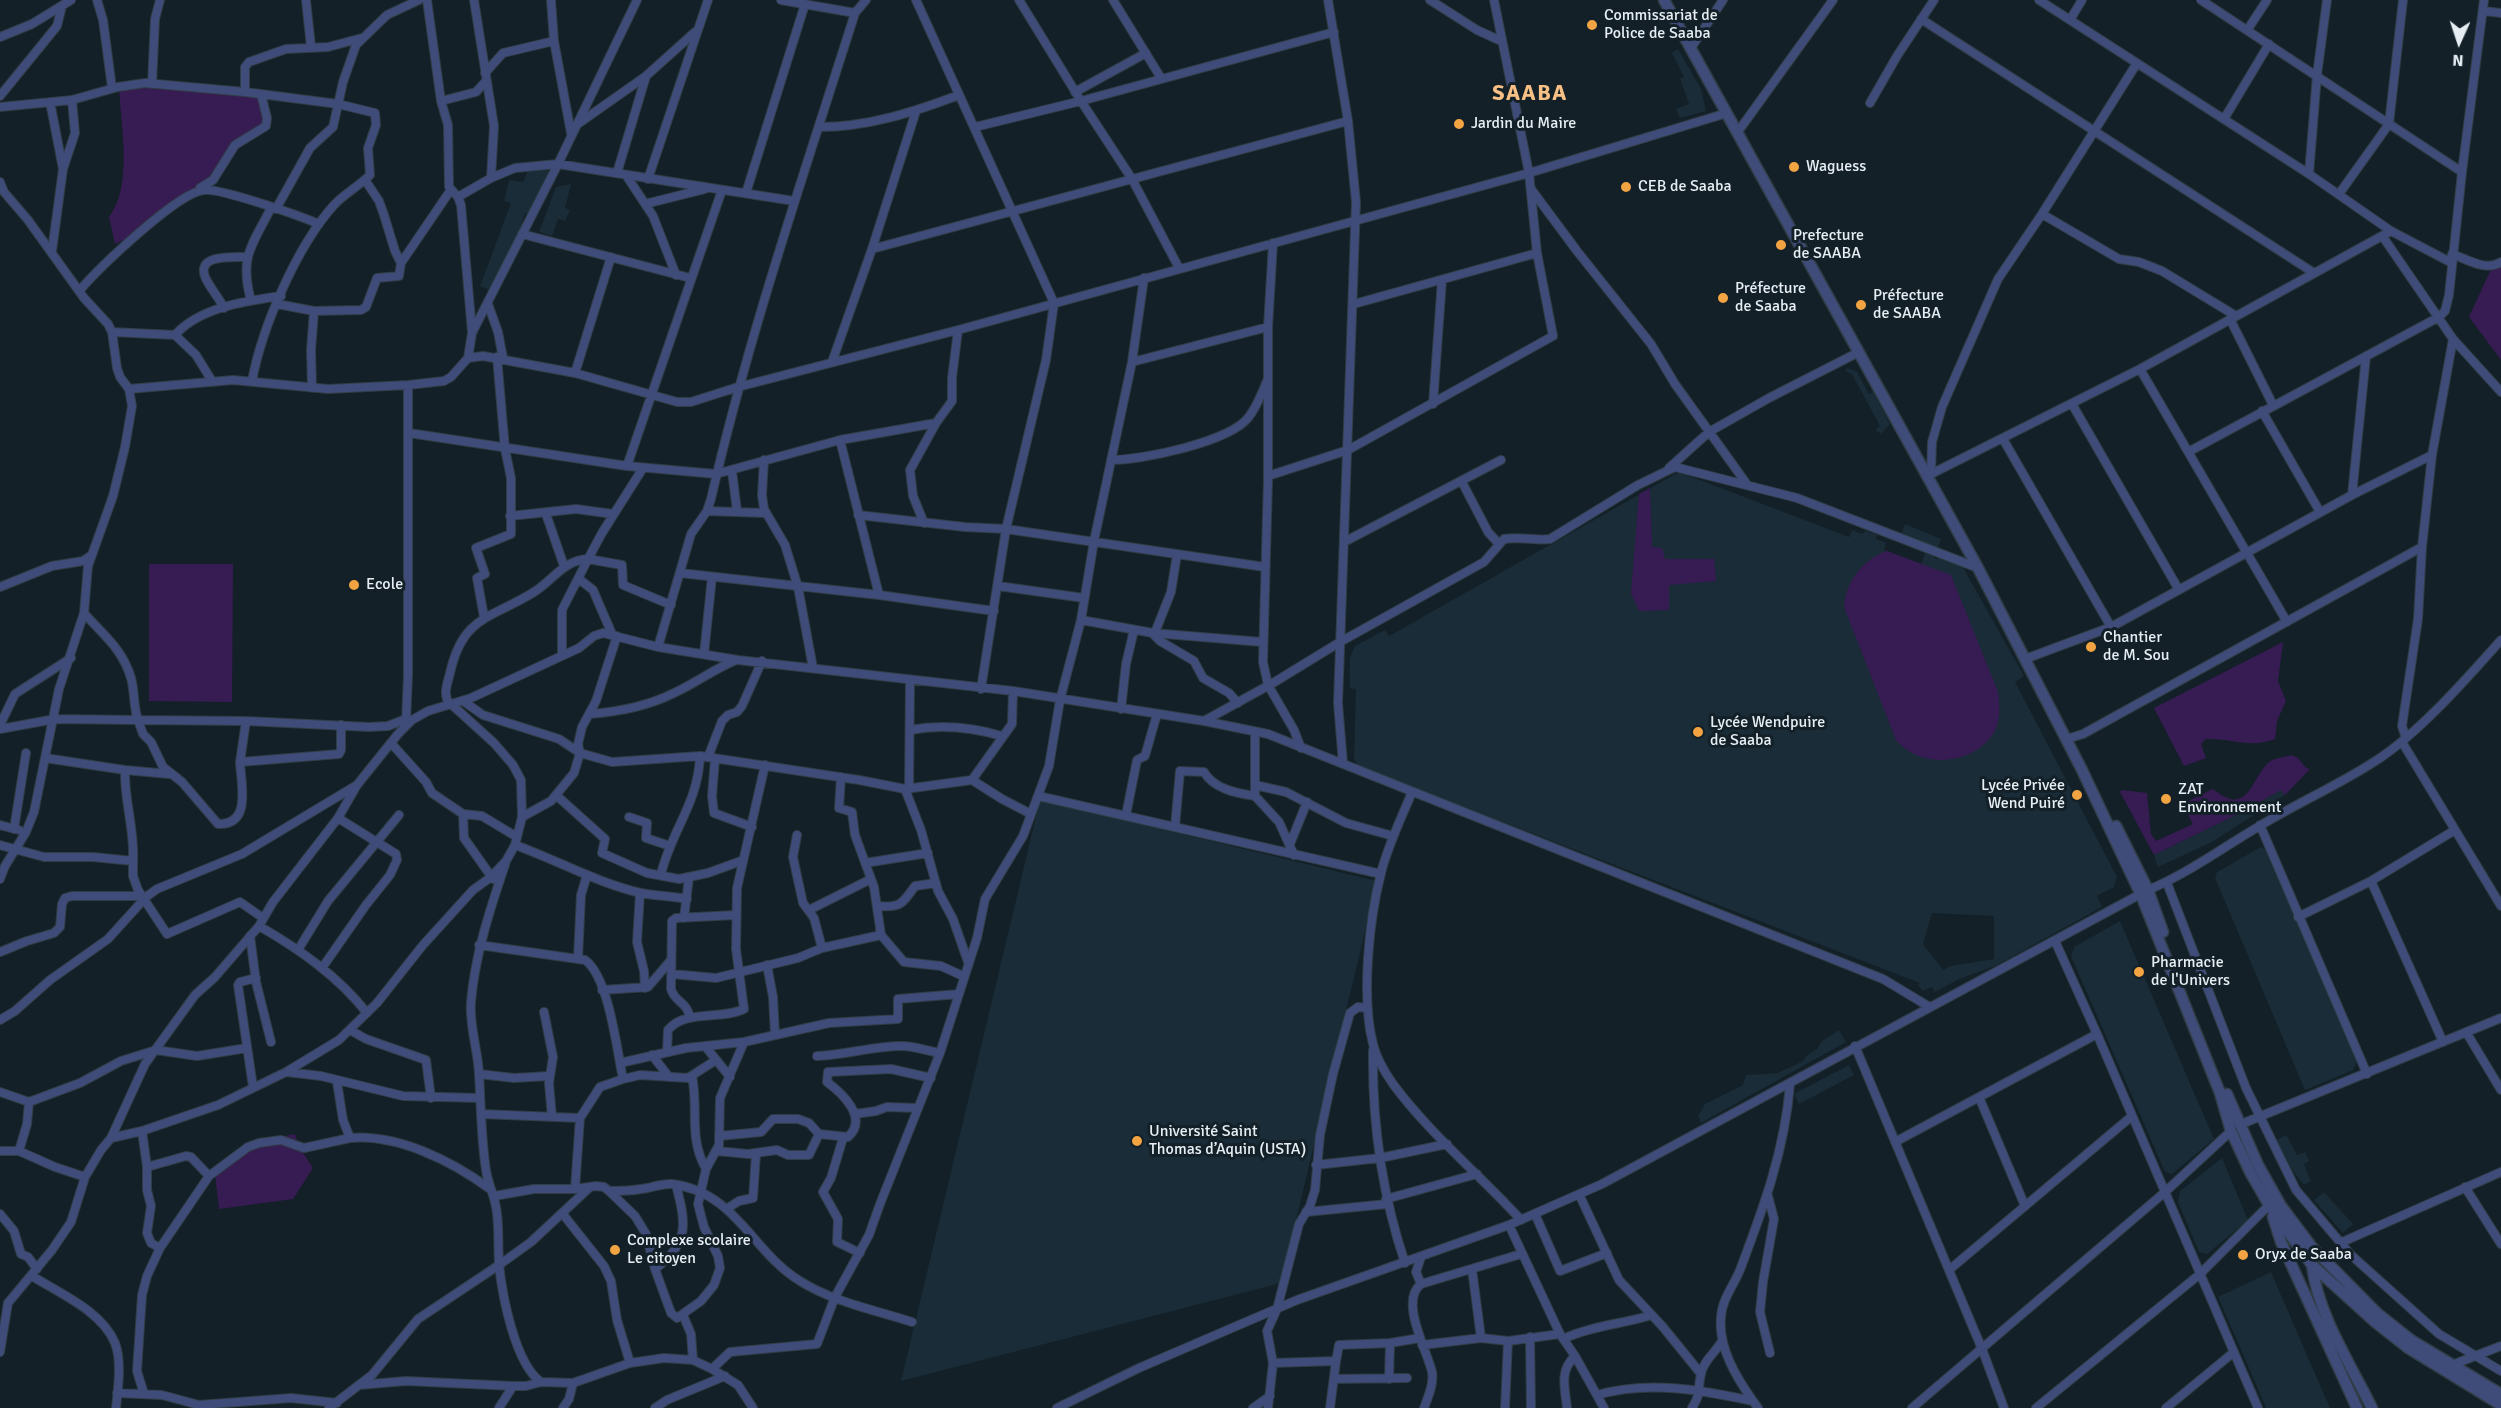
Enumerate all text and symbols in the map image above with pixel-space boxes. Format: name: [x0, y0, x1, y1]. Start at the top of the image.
place label: Commissariat de Police de Saaba: [1604, 6, 1718, 44]
north arrow: [2429, 12, 2489, 72]
marker: Commissariat de Police de Saaba: [1585, 18, 1599, 32]
text: N: [2452, 50, 2464, 70]
district label: SAABA: [1492, 81, 1568, 107]
place label: Jardin du Maire: [1471, 114, 1576, 134]
marker: Jardin du Maire: [1452, 117, 1466, 131]
place label: Waguess: [1806, 157, 1866, 177]
marker: Waguess: [1787, 160, 1801, 174]
place label: CEB de Saaba: [1638, 177, 1732, 197]
marker: CEB de Saaba: [1619, 180, 1633, 194]
place label: Prefecture de SAABA: [1793, 226, 1864, 264]
marker: Prefecture de SAABA: [1774, 238, 1788, 252]
place label: Préfecture de Saaba: [1735, 279, 1806, 317]
place label: Préfecture de SAABA: [1873, 286, 1944, 324]
marker: Préfecture de Saaba: [1716, 291, 1730, 305]
marker: Préfecture de SAABA: [1854, 298, 1868, 312]
place label: Ecole: [366, 575, 403, 595]
marker: Ecole: [347, 578, 361, 592]
place label: Chantier de M. Sou: [2103, 628, 2170, 666]
marker: Chantier de M. Sou: [2084, 640, 2098, 654]
place label: Lycée Wendpuire de Saaba: [1710, 713, 1825, 751]
marker: Lycée Wendpuire de Saaba: [1691, 725, 1705, 739]
place label: Lycée Privée Wend Puiré: [1981, 776, 2065, 814]
place label: ZAT Environnement: [2178, 780, 2281, 818]
marker: Lycée Privée Wend Puiré: [2070, 788, 2084, 802]
marker: ZAT Environnement: [2159, 792, 2173, 806]
place label: Pharmacie de l'Univers: [2151, 953, 2230, 991]
marker: Pharmacie de l'Univers: [2132, 965, 2146, 979]
place label: Université Saint Thomas d’Aquin (USTA): [1149, 1122, 1306, 1160]
marker: Université Saint Thomas d’Aquin (USTA): [1130, 1134, 1144, 1148]
place label: Complexe scolaire Le citoyen: [627, 1231, 751, 1269]
marker: Complexe scolaire Le citoyen: [608, 1243, 622, 1257]
place label: Oryx de Saaba: [2255, 1245, 2352, 1265]
marker: Oryx de Saaba: [2236, 1248, 2250, 1262]

